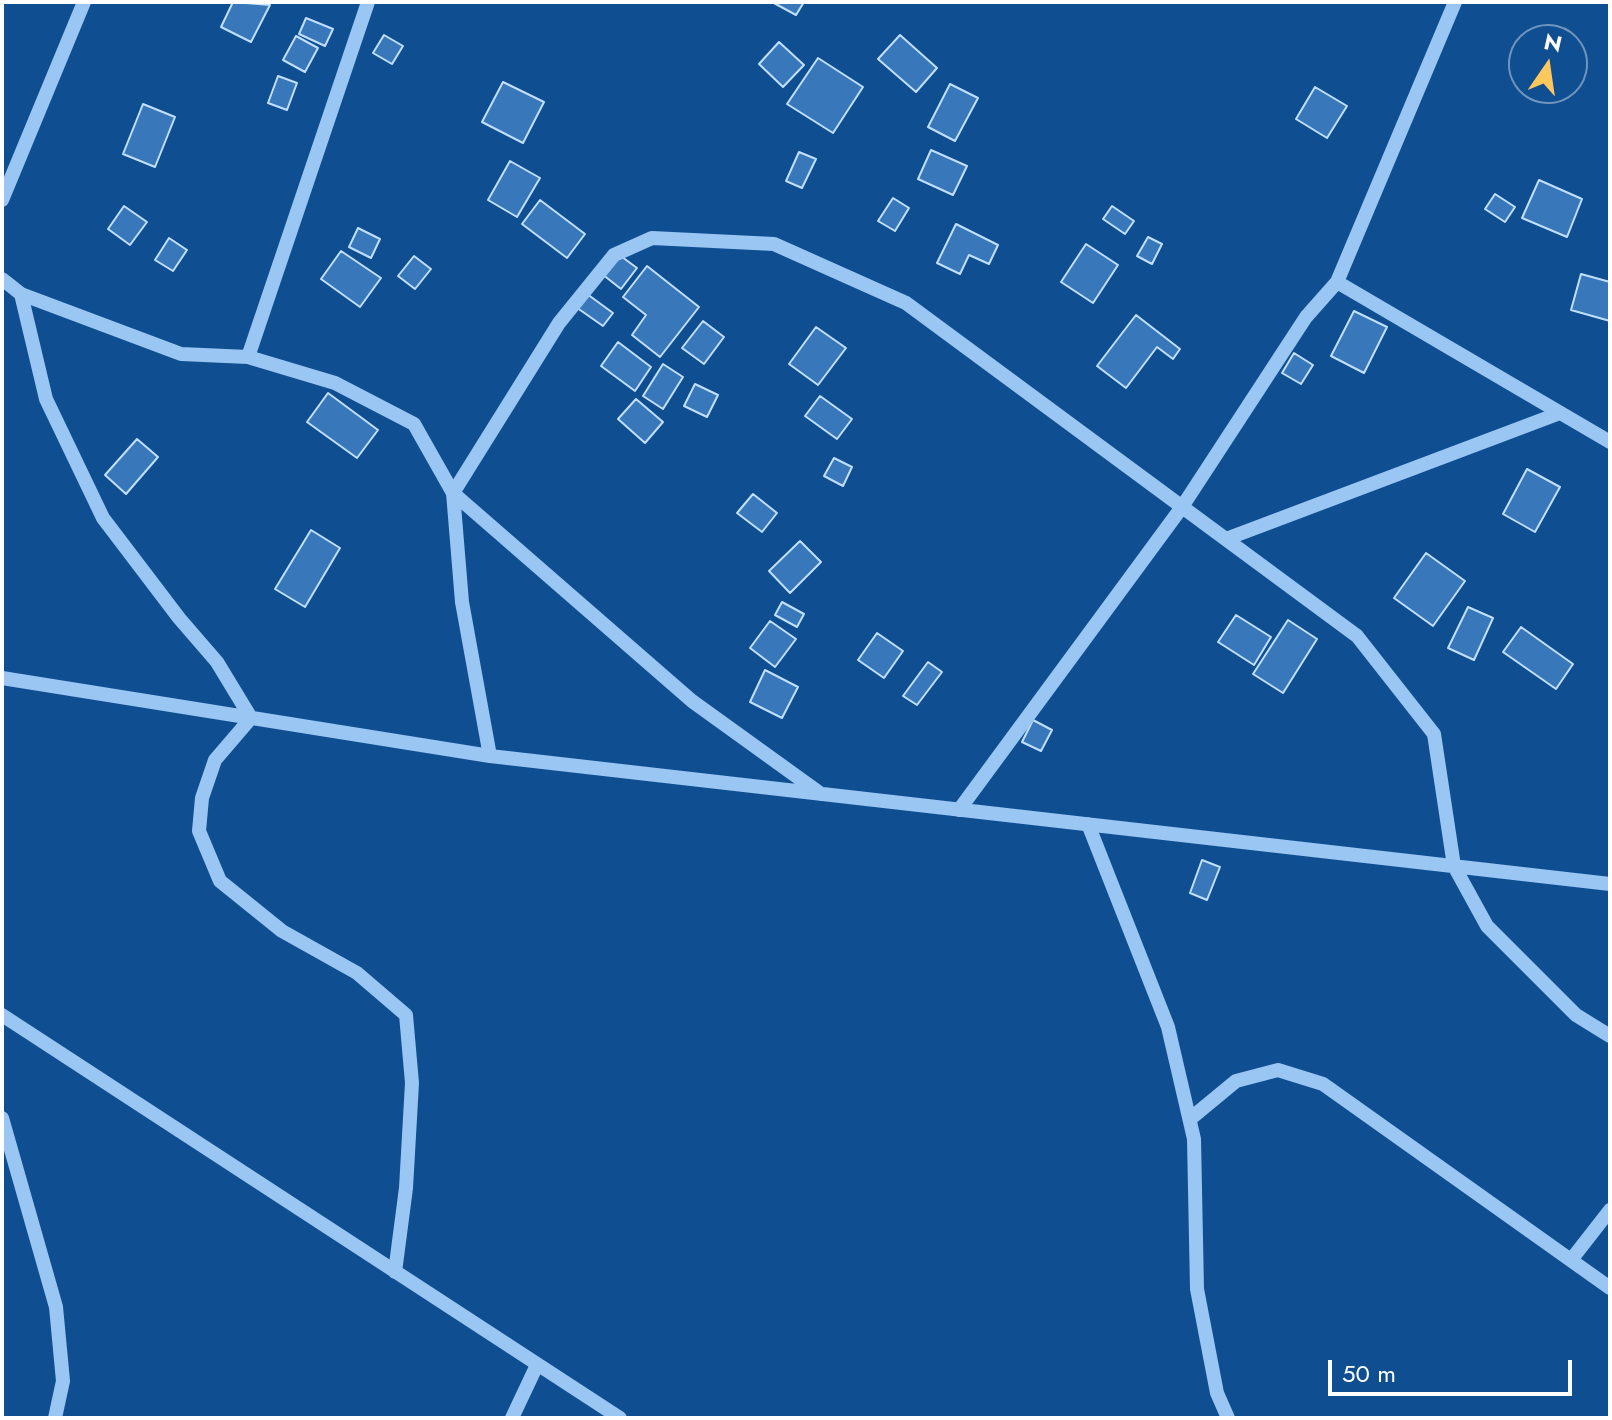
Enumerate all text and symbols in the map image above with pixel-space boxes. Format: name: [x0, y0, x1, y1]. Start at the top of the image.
north arrow: [1508, 24, 1588, 104]
text: N: [1541, 25, 1565, 60]
scale bar: [1332, 1344, 1576, 1394]
text: 50 m: [1342, 1356, 1396, 1391]

